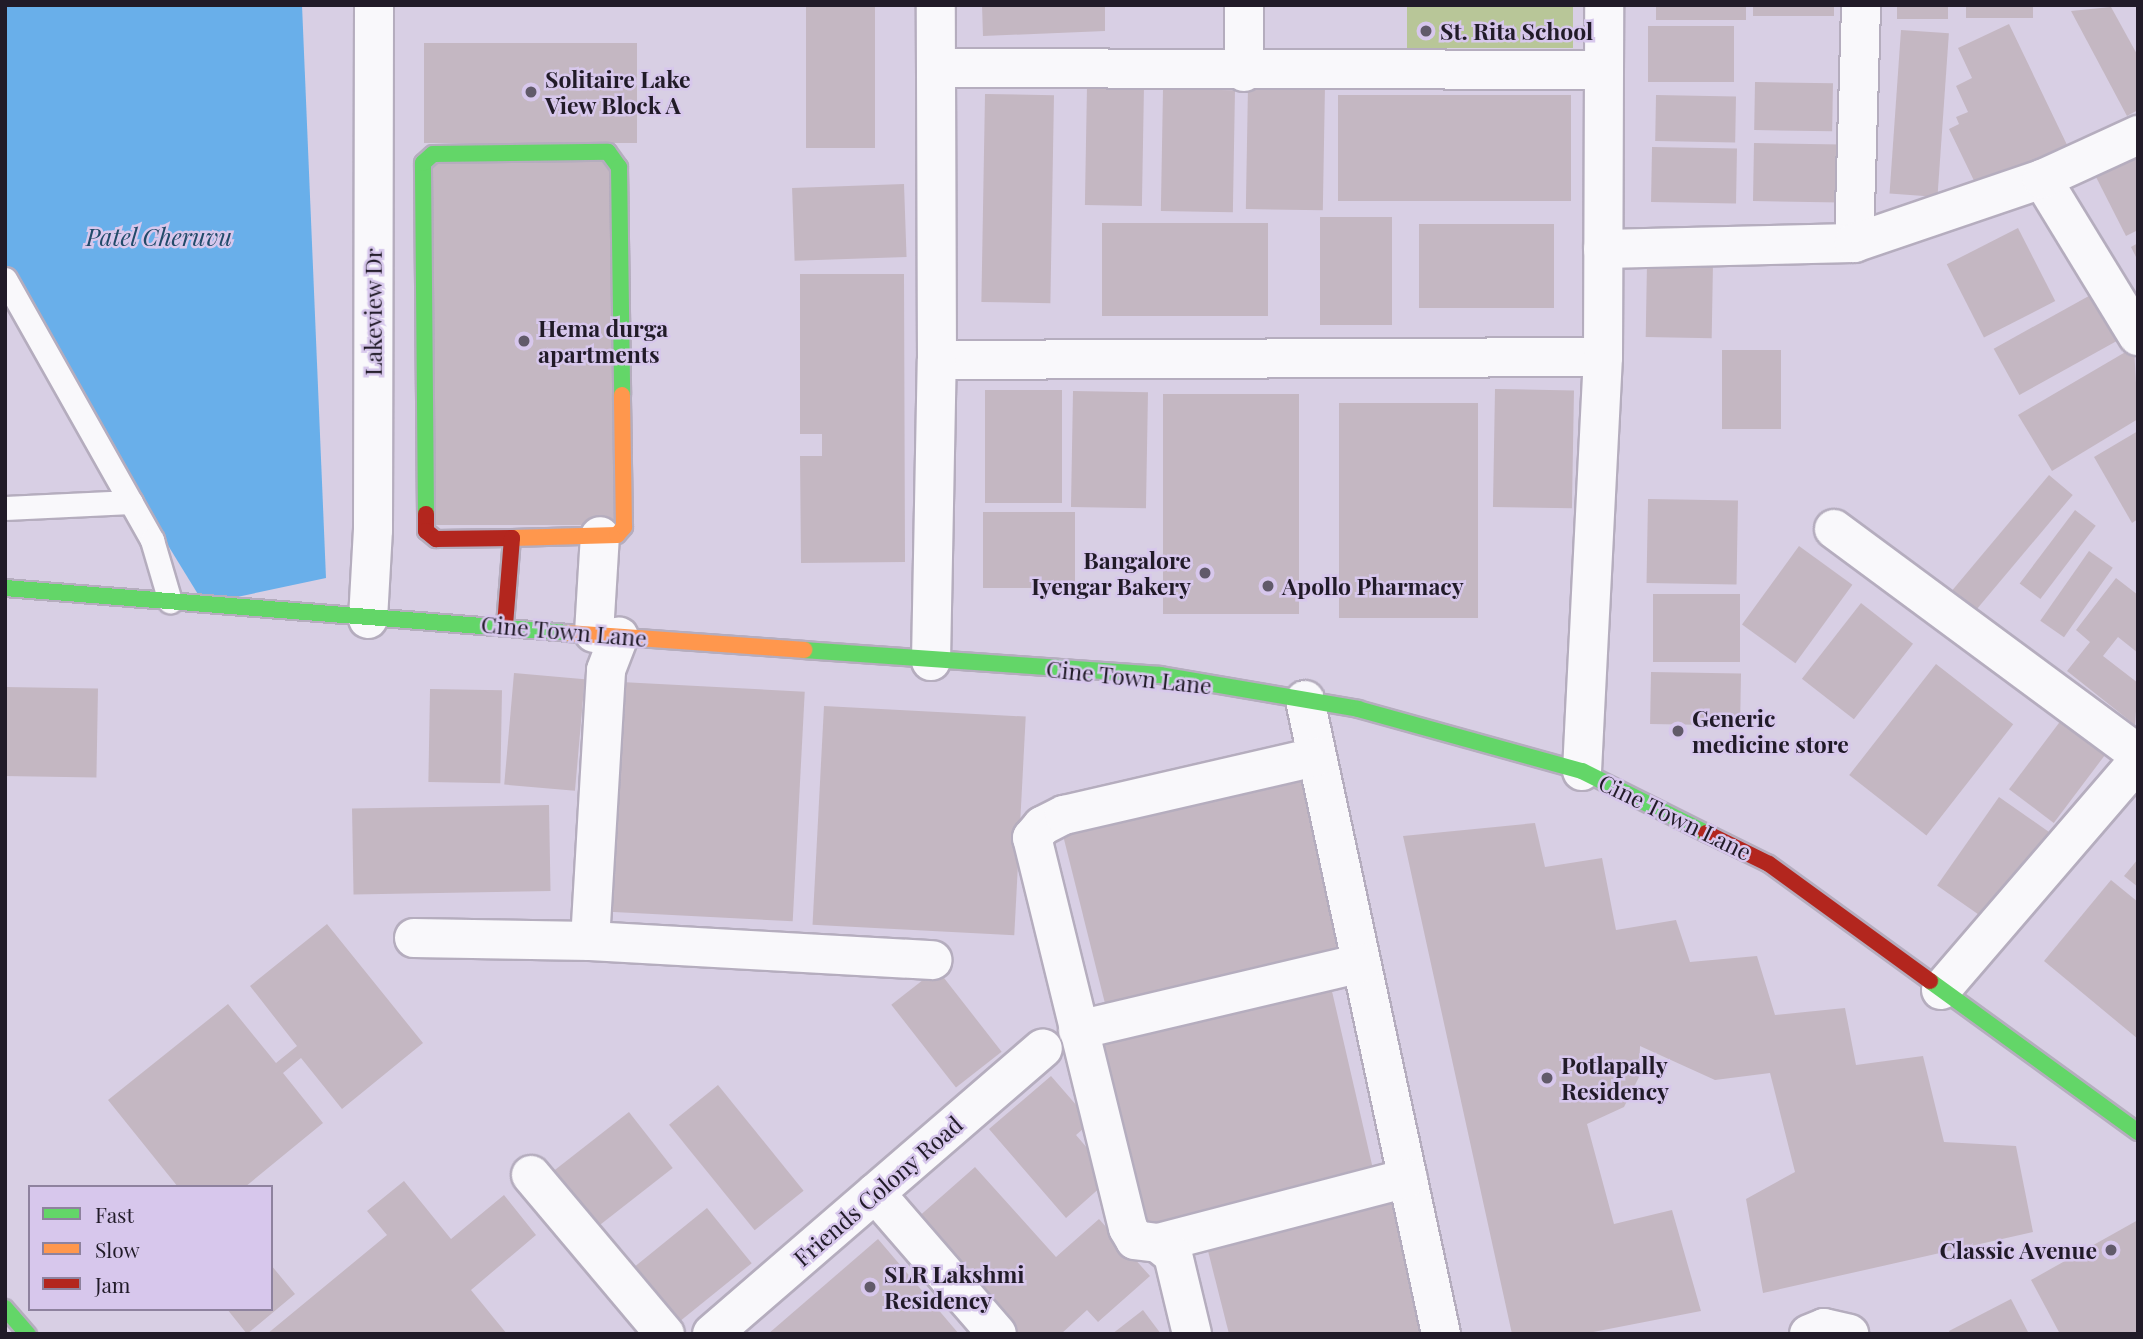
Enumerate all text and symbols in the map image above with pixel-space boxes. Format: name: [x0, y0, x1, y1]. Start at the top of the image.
place label: St. Rita School: [1440, 17, 1593, 45]
marker: St. Rita School: [1418, 23, 1434, 39]
place label: Solitaire Lake View Block A: [545, 65, 691, 119]
marker: Solitaire Lake View Block A: [523, 84, 539, 100]
water label: Patel Cheruvu: [86, 223, 232, 251]
street label: Lakeview Dr: [359, 248, 387, 376]
place label: Hema durga apartments: [538, 314, 668, 368]
marker: Hema durga apartments: [516, 333, 532, 349]
place label: Bangalore Iyengar Bakery: [1031, 546, 1191, 600]
marker: Bangalore Iyengar Bakery: [1197, 565, 1213, 581]
place label: Apollo Pharmacy: [1282, 572, 1464, 600]
marker: Apollo Pharmacy: [1260, 578, 1276, 594]
street label: Cine Town Lane: [480, 610, 648, 652]
street label: Cine Town Lane: [1045, 655, 1213, 699]
place label: Generic medicine store: [1692, 704, 1849, 758]
marker: Generic medicine store: [1670, 723, 1686, 739]
street label: Cine Town Lane: [1594, 768, 1756, 866]
place label: Potlapally Residency: [1561, 1051, 1669, 1105]
marker: Potlapally Residency: [1539, 1070, 1555, 1086]
street label: Friends Colony Road: [788, 1110, 968, 1272]
legend: [28, 1185, 273, 1311]
text: Fast: [95, 1200, 134, 1228]
text: Slow: [95, 1235, 140, 1263]
place label: Classic Avenue: [1939, 1236, 2097, 1264]
marker: Classic Avenue: [2103, 1242, 2119, 1258]
place label: SLR Lakshmi Residency: [884, 1260, 1025, 1314]
text: Jam: [95, 1270, 131, 1298]
marker: SLR Lakshmi Residency: [862, 1279, 878, 1295]

